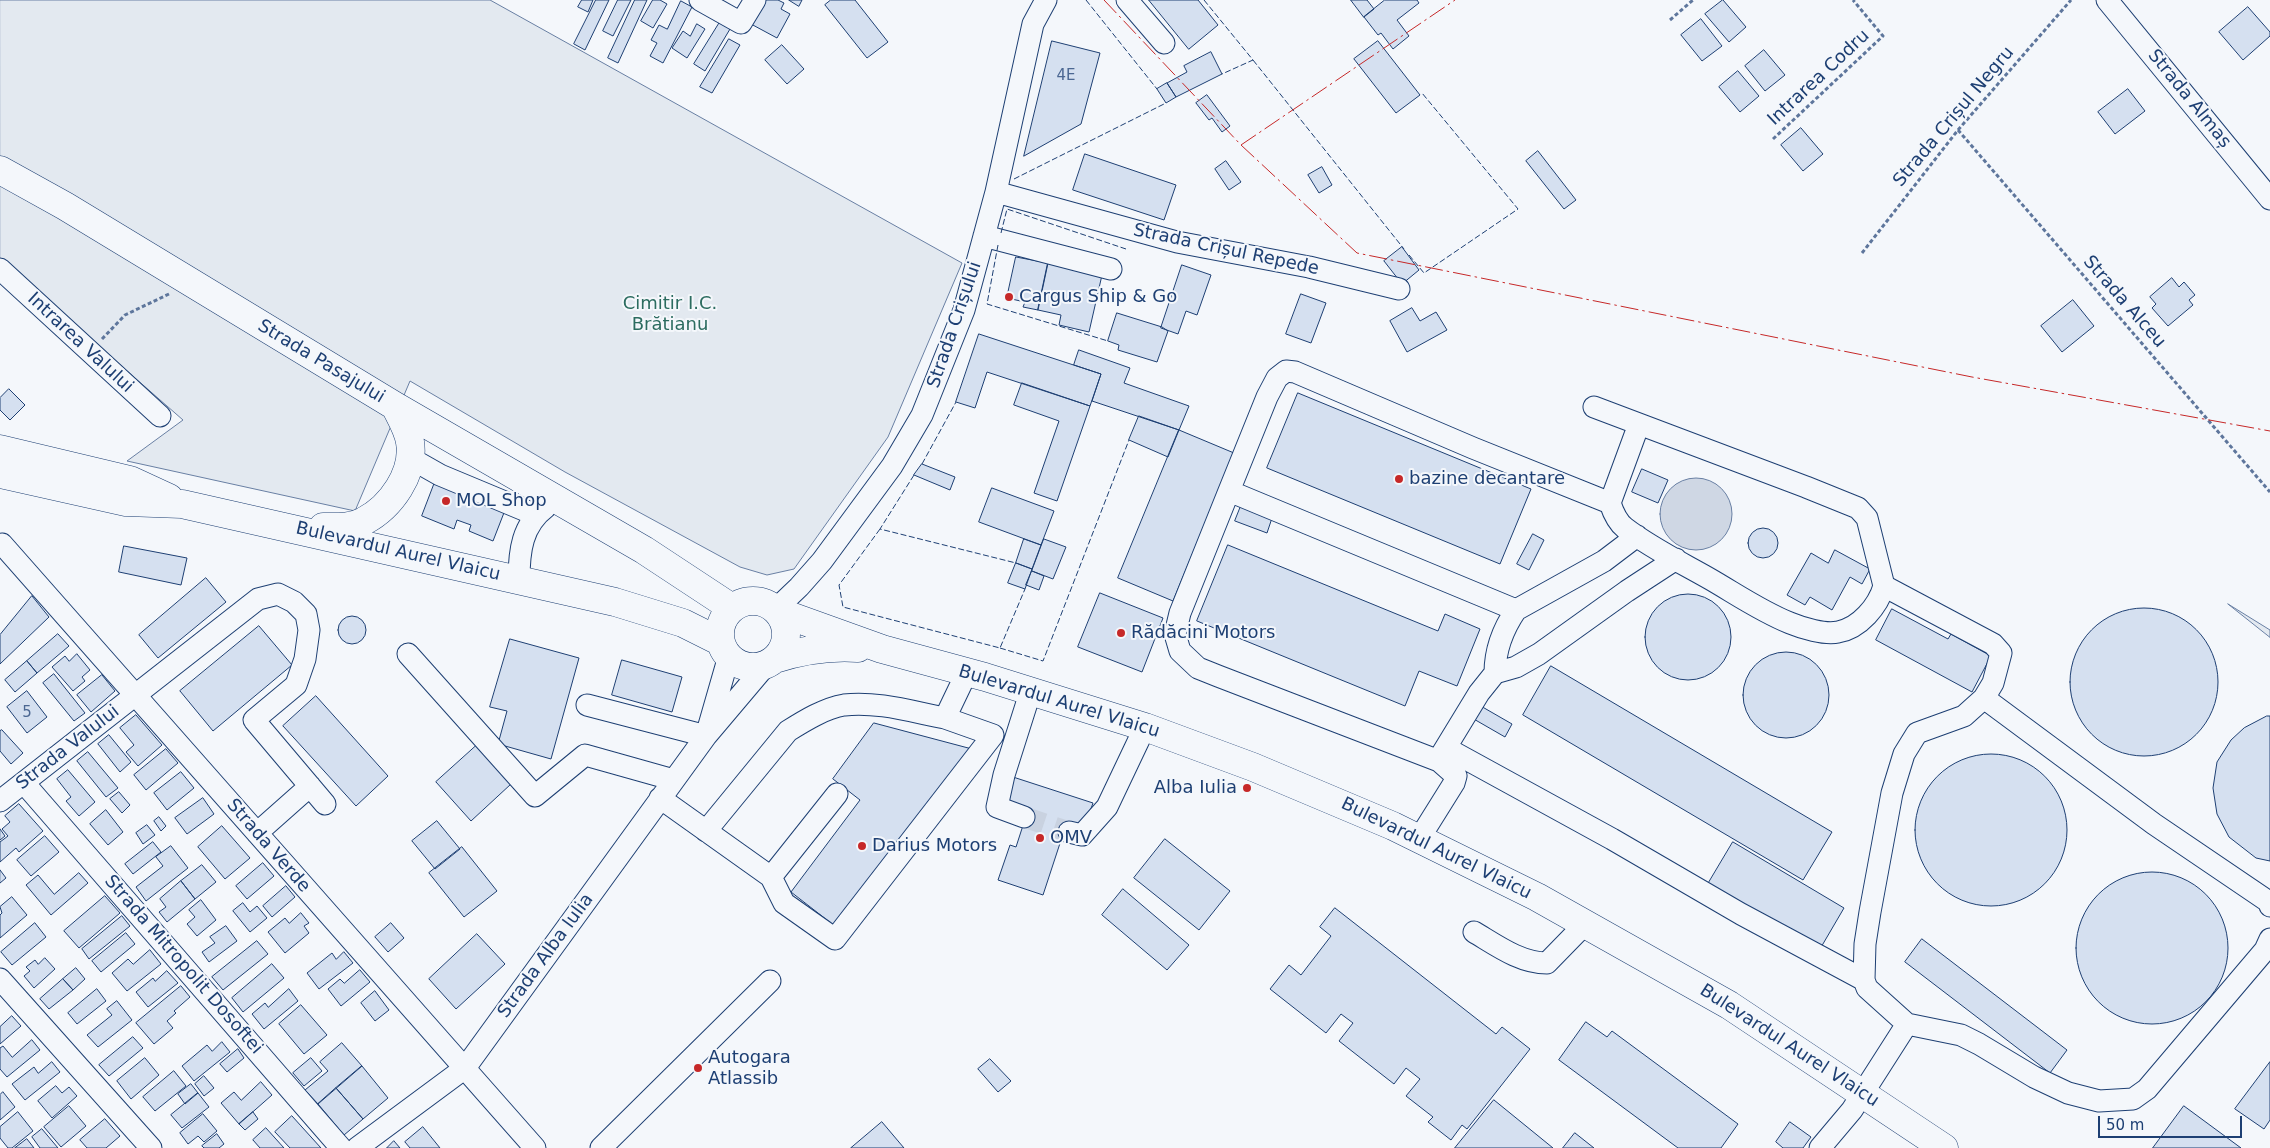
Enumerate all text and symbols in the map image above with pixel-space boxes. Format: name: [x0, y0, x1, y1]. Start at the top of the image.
street label: Intrarea Codru: [1764, 25, 1874, 131]
street label: Strada Crișul Negru: [1889, 43, 2019, 191]
street label: Strada Almaș: [2143, 45, 2235, 153]
house number: 4E: [1056, 67, 1076, 85]
street label: Strada Crișul Repede: [1131, 220, 1321, 280]
street label: Strada Alceu: [2078, 252, 2170, 352]
street label: Strada Crișului: [923, 259, 987, 391]
place label: Cargus Ship & Go: [1019, 286, 1177, 308]
street label: Intrarea Valului: [23, 288, 137, 398]
marker: Cargus Ship & Go: [1003, 291, 1015, 303]
park label: Cimitir I.C. Brătianu: [623, 293, 717, 336]
street label: Strada Pasajului: [254, 316, 388, 408]
place label: bazine decantare: [1409, 468, 1565, 490]
marker: bazine decantare: [1393, 473, 1405, 485]
place label: MOL Shop: [456, 490, 547, 512]
marker: MOL Shop: [440, 495, 452, 507]
street label: Bulevardul Aurel Vlaicu: [294, 518, 502, 586]
place label: Rădăcini Motors: [1131, 622, 1275, 644]
marker: Rădăcini Motors: [1115, 627, 1127, 639]
street label: Bulevardul Aurel Vlaicu: [956, 661, 1162, 743]
street label: Strada Valului: [12, 701, 124, 795]
house number: 5: [22, 704, 32, 722]
place label: Alba Iulia: [1154, 777, 1237, 799]
marker: Alba Iulia: [1241, 782, 1253, 794]
street label: Bulevardul Aurel Vlaicu: [1337, 793, 1535, 905]
street label: Strada Verde: [222, 795, 314, 897]
place label: OMV: [1050, 827, 1092, 849]
marker: OMV: [1034, 832, 1046, 844]
place label: Darius Motors: [872, 835, 997, 857]
marker: Darius Motors: [856, 840, 868, 852]
street label: Strada Mitropolit Dosoftei: [99, 871, 267, 1059]
street label: Strada Alba Iulia: [494, 890, 598, 1022]
street label: Bulevardul Aurel Vlaicu: [1695, 980, 1883, 1112]
place label: Autogara Atlassib: [708, 1047, 791, 1090]
marker: Autogara Atlassib: [692, 1062, 704, 1074]
scale bar: [2100, 1106, 2244, 1138]
text: 50 m: [2106, 1116, 2144, 1134]

